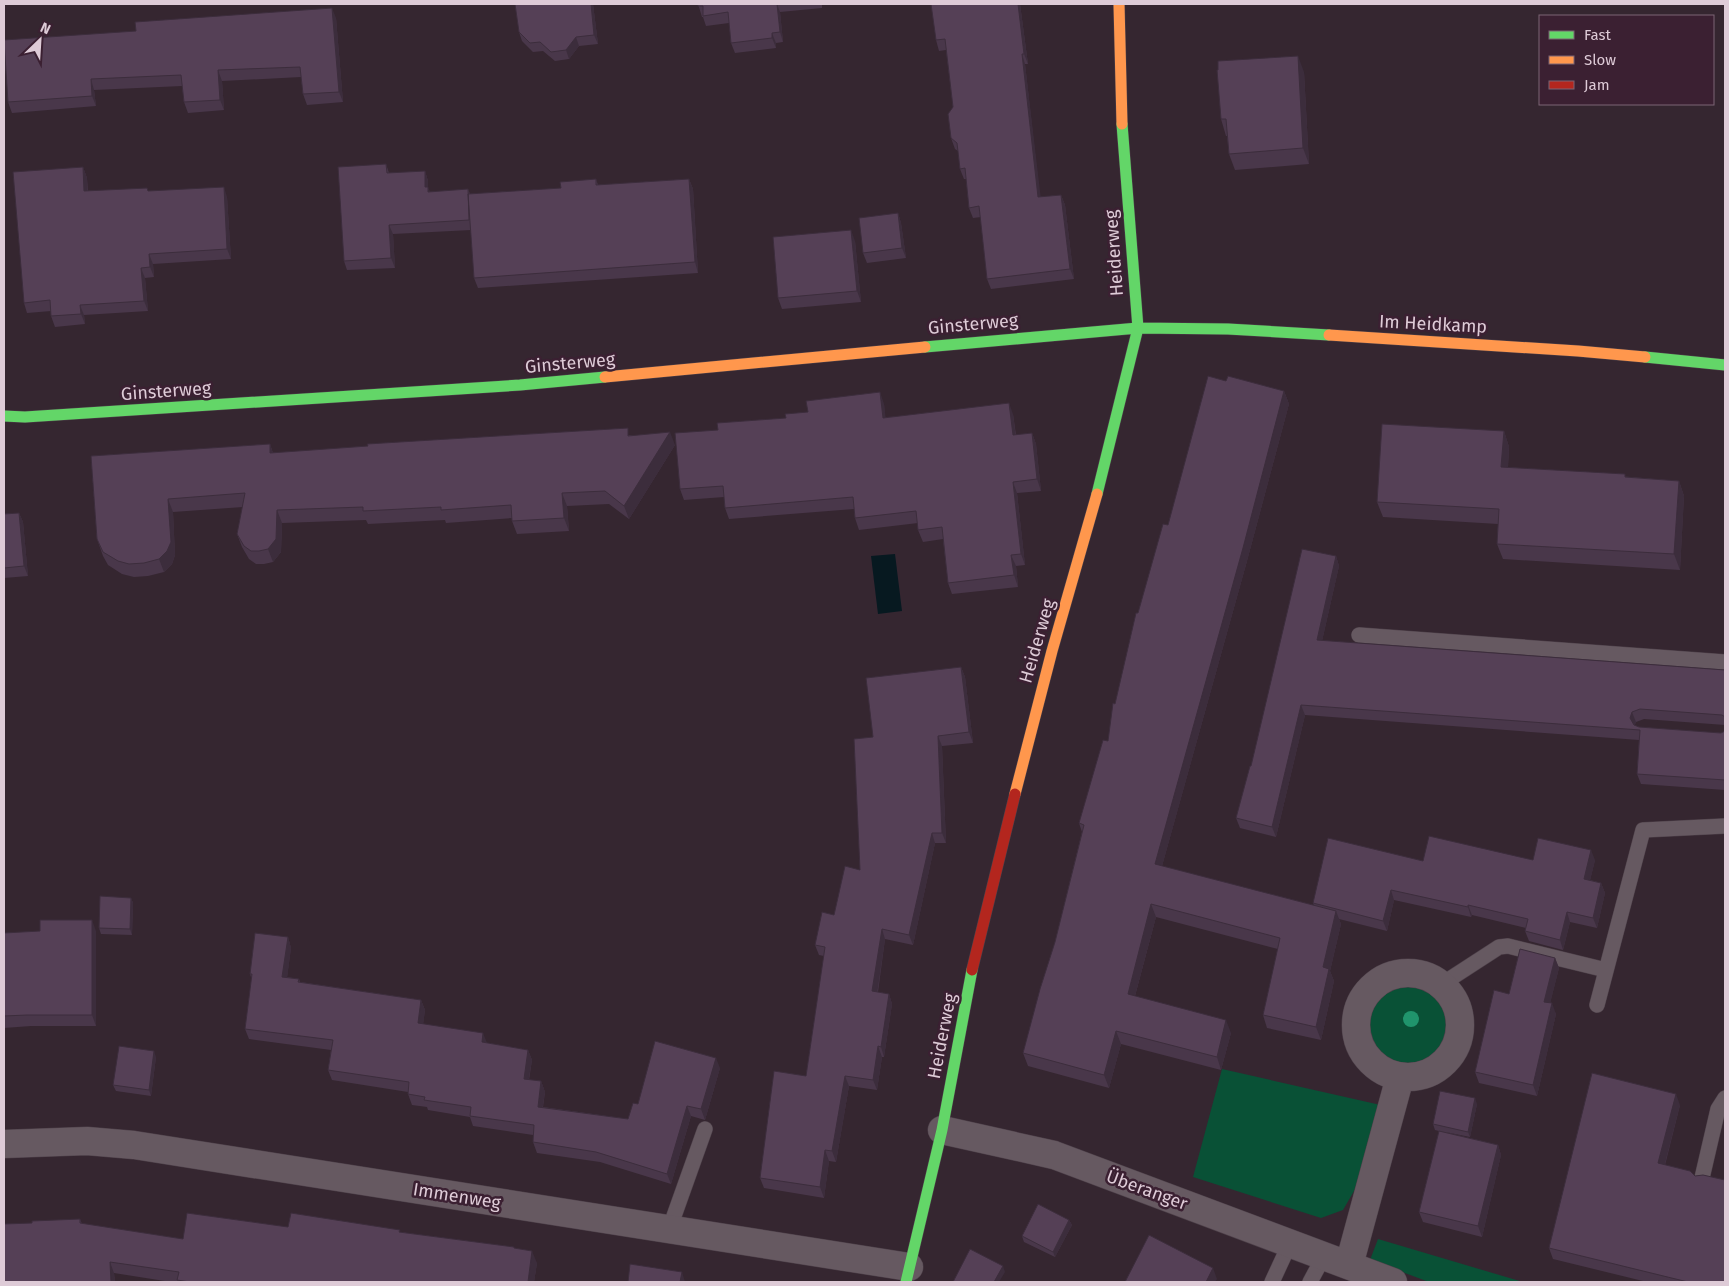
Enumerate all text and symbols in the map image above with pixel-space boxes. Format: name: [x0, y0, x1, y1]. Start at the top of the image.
north arrow: [15, 15, 65, 65]
legend: [1539, 15, 1714, 105]
text: N: [37, 19, 53, 38]
text: Fast: [1584, 26, 1611, 44]
text: Slow: [1584, 51, 1616, 69]
text: Jam: [1584, 76, 1610, 94]
street label: Heiderweg: [1100, 208, 1128, 297]
street label: Ginsterweg: [927, 309, 1020, 339]
street label: Im Heidkamp: [1378, 310, 1488, 338]
street label: Ginsterweg: [524, 348, 617, 378]
street label: Ginsterweg: [120, 377, 213, 405]
street label: Heiderweg: [1014, 596, 1060, 686]
street label: Heiderweg: [923, 991, 961, 1081]
street label: Überanger: [1103, 1165, 1191, 1215]
street label: Immenweg: [412, 1178, 503, 1214]

